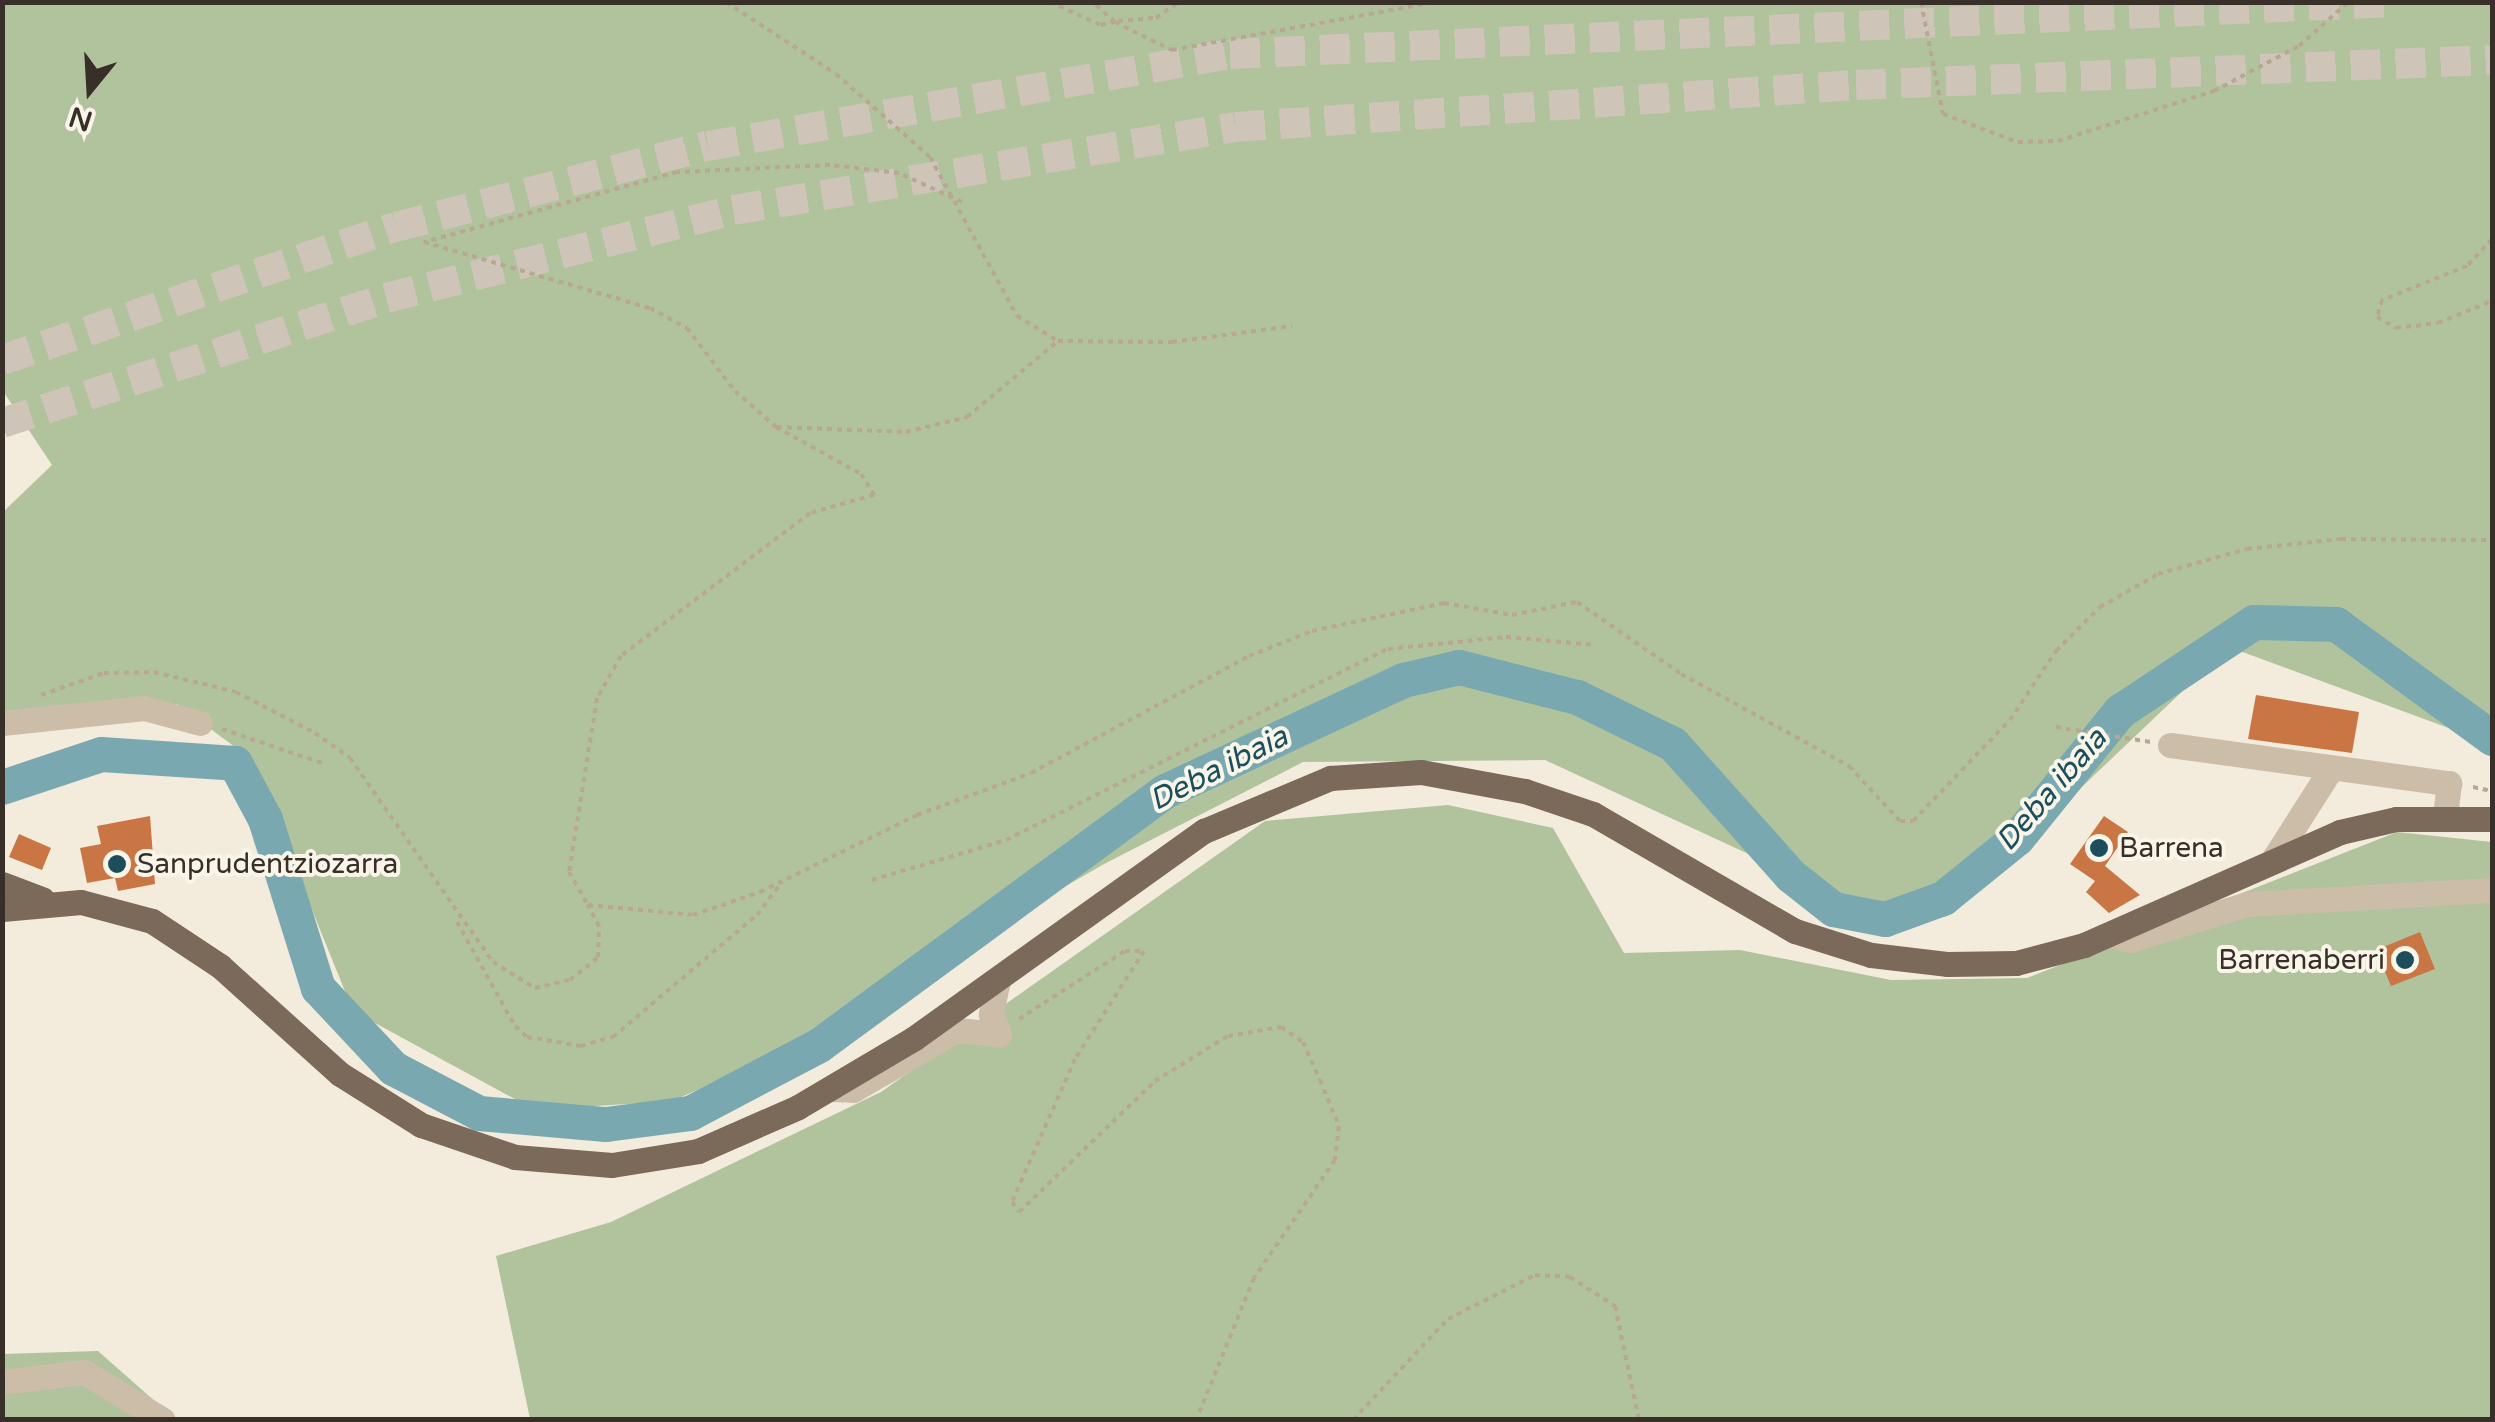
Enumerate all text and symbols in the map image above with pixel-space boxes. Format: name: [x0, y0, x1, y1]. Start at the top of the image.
north arrow: [40, 40, 140, 140]
text: N: [65, 99, 97, 138]
water label: Deba ibaia: [1144, 719, 1294, 819]
water label: Deba ibaia: [1989, 722, 2115, 858]
place label: Barrena: [2119, 831, 2224, 865]
marker: Barrena: [2088, 837, 2110, 859]
place label: Sanprudentziozarra: [137, 847, 398, 881]
marker: Sanprudentziozarra: [106, 853, 128, 875]
place label: Barrenaberri: [2218, 943, 2385, 977]
marker: Barrenaberri: [2394, 949, 2416, 971]

